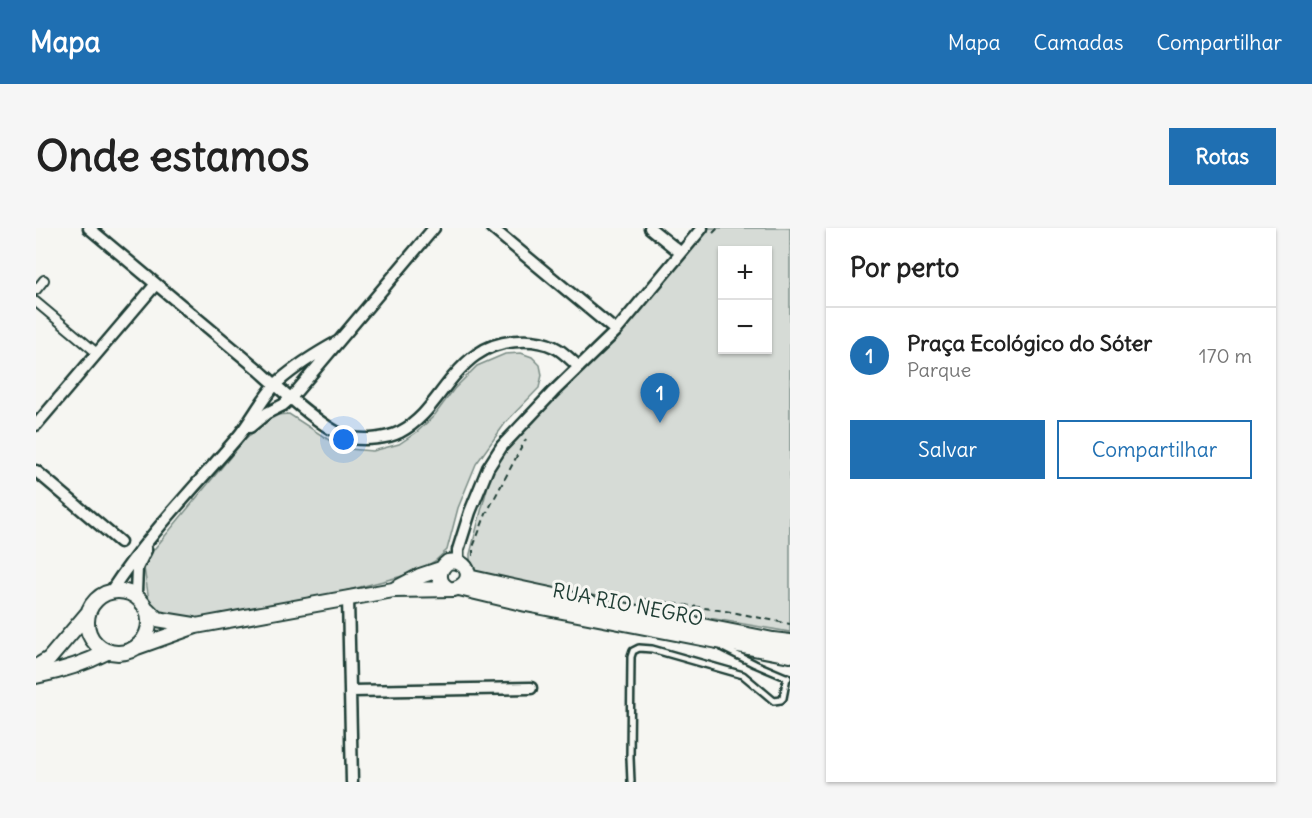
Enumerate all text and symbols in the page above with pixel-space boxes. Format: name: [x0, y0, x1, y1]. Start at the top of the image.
text: Mapa: [30, 24, 100, 60]
text: Mapa: [948, 29, 1001, 56]
text: Camadas: [1034, 29, 1123, 56]
text: Compartilhar: [1156, 29, 1282, 56]
button: Rotas: [1169, 128, 1276, 185]
text: Onde estamos: [36, 130, 309, 182]
map controls: [718, 246, 772, 354]
button: +: [718, 246, 772, 300]
text: Por perto: [850, 251, 959, 284]
button: −: [718, 300, 772, 354]
text: Praça Ecológico do Sóter: [907, 329, 1152, 357]
text: 1: [866, 343, 873, 368]
text: 170 m: [1199, 343, 1252, 368]
text: Parque: [907, 357, 971, 382]
pin: 1: [640, 374, 680, 423]
button: Salvar: [850, 420, 1045, 479]
button: Compartilhar: [1057, 420, 1252, 479]
your location: [329, 425, 358, 454]
street label: RUA RIO NEGRO: [550, 577, 706, 631]

